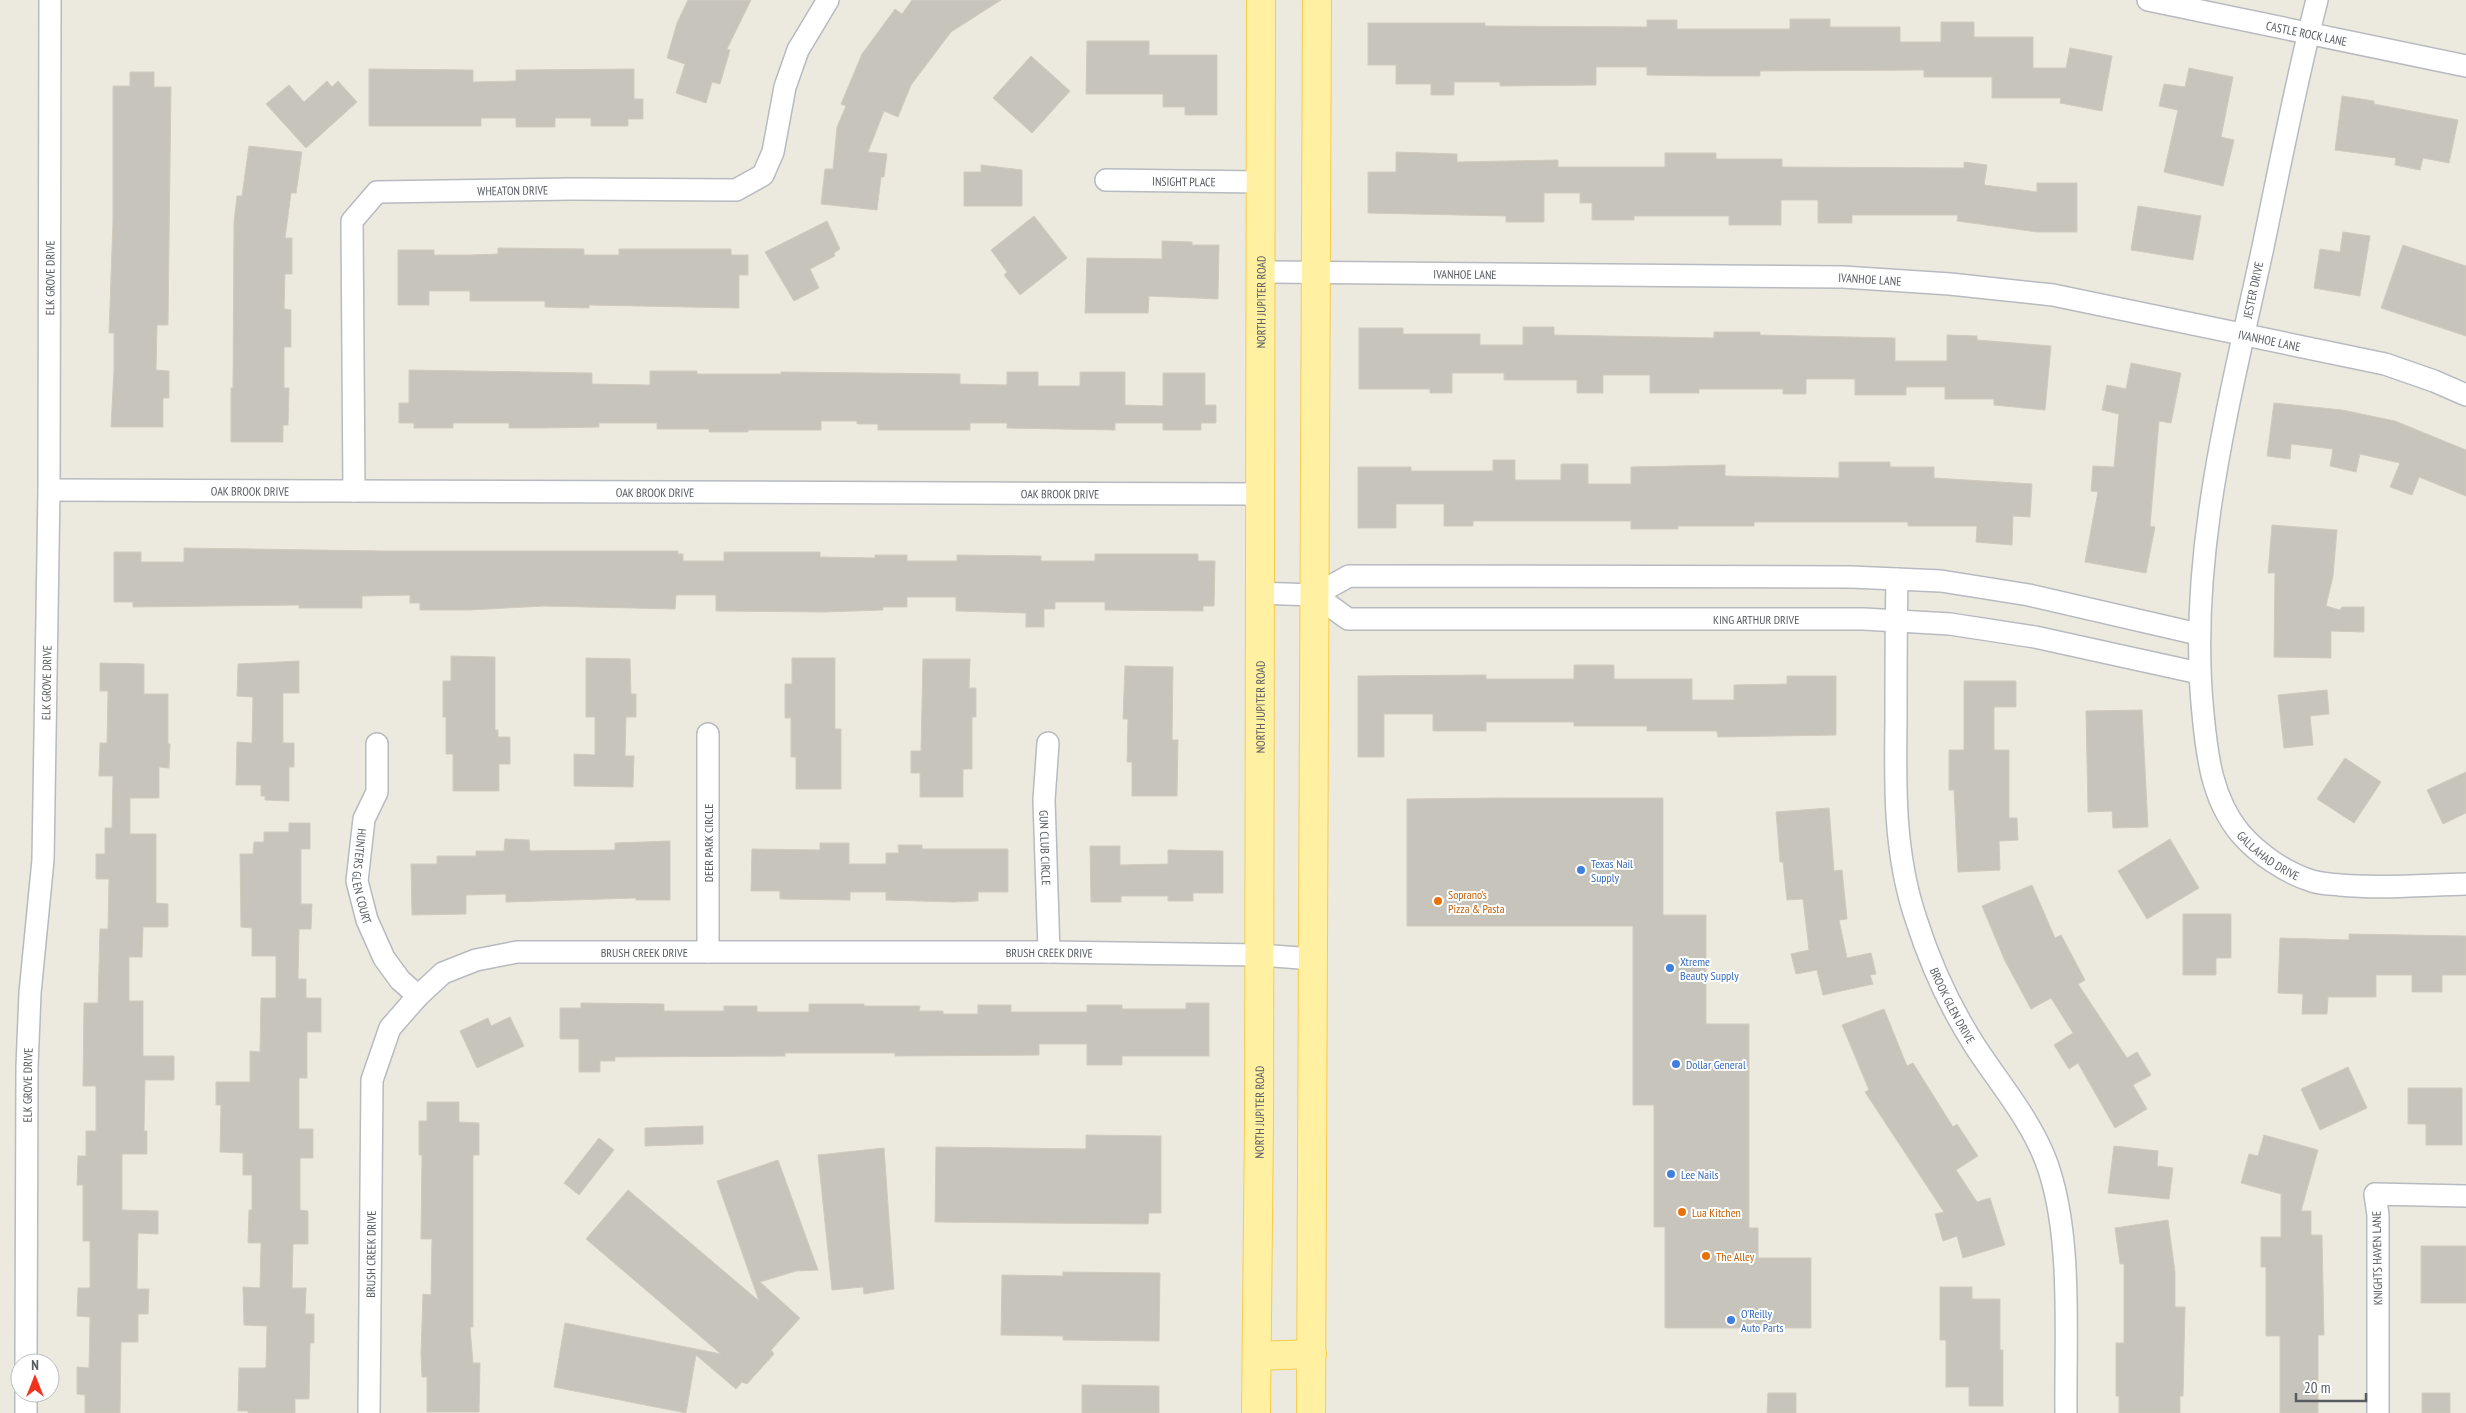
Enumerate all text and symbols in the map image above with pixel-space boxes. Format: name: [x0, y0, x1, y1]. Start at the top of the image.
street label: CASTLE ROCK LANE: [2265, 17, 2348, 49]
street label: INSIGHT PLACE: [1152, 173, 1216, 189]
street label: WHEATON DRIVE: [477, 182, 548, 198]
street label: ELK GROVE DRIVE: [42, 240, 57, 315]
street label: NORTH JUPITER ROAD: [1253, 256, 1268, 348]
street label: JESTER DRIVE: [2239, 260, 2266, 321]
street label: IVANHOE LANE: [1433, 266, 1497, 282]
street label: IVANHOE LANE: [1838, 269, 1902, 288]
street label: IVANHOE LANE: [2237, 326, 2302, 354]
street label: OAK BROOK DRIVE: [211, 483, 289, 498]
street label: OAK BROOK DRIVE: [616, 484, 694, 500]
street label: OAK BROOK DRIVE: [1021, 486, 1099, 501]
street label: KING ARTHUR DRIVE: [1713, 612, 1799, 627]
street label: ELK GROVE DRIVE: [38, 645, 54, 720]
street label: NORTH JUPITER ROAD: [1252, 661, 1267, 753]
street label: DEER PARK CIRCLE: [701, 804, 716, 882]
street label: GUN CLUB CIRCLE: [1037, 810, 1054, 886]
street label: HUNTERS GLEN COURT: [349, 828, 376, 927]
street label: GALLAHAD DRIVE: [2234, 828, 2302, 883]
place label: Texas Nail Supply: [1591, 856, 1633, 885]
marker: Texas Nail Supply: [1575, 864, 1587, 876]
place label: Soprano’s Pizza & Pasta: [1448, 887, 1505, 916]
marker: Soprano’s Pizza & Pasta: [1432, 895, 1444, 907]
street label: BRUSH CREEK DRIVE: [1006, 944, 1093, 960]
street label: BRUSH CREEK DRIVE: [601, 945, 688, 960]
place label: Xtreme Beauty Supply: [1680, 954, 1739, 983]
marker: Xtreme Beauty Supply: [1664, 962, 1676, 974]
street label: BROOK GLEN DRIVE: [1927, 965, 1979, 1046]
street label: ELK GROVE DRIVE: [19, 1047, 35, 1122]
place label: Dollar General: [1686, 1057, 1746, 1072]
marker: Dollar General: [1670, 1058, 1682, 1070]
street label: NORTH JUPITER ROAD: [1251, 1066, 1267, 1158]
place label: Lee Nails: [1681, 1167, 1719, 1182]
marker: Lee Nails: [1665, 1168, 1677, 1180]
place label: Lua Kitchen: [1692, 1205, 1741, 1220]
marker: Lua Kitchen: [1676, 1206, 1688, 1218]
street label: BRUSH CREEK DRIVE: [363, 1210, 378, 1298]
street label: KNIGHTS HAVEN LANE: [2369, 1211, 2385, 1305]
place label: The Alley: [1716, 1249, 1755, 1264]
marker: The Alley: [1700, 1250, 1712, 1262]
place label: O’Reilly Auto Parts: [1741, 1306, 1784, 1335]
marker: O’Reilly Auto Parts: [1725, 1314, 1737, 1326]
north arrow: [10, 1353, 60, 1403]
text: N: [31, 1356, 39, 1374]
scale bar: [2296, 1370, 2366, 1402]
text: 20 m: [2304, 1378, 2330, 1397]

